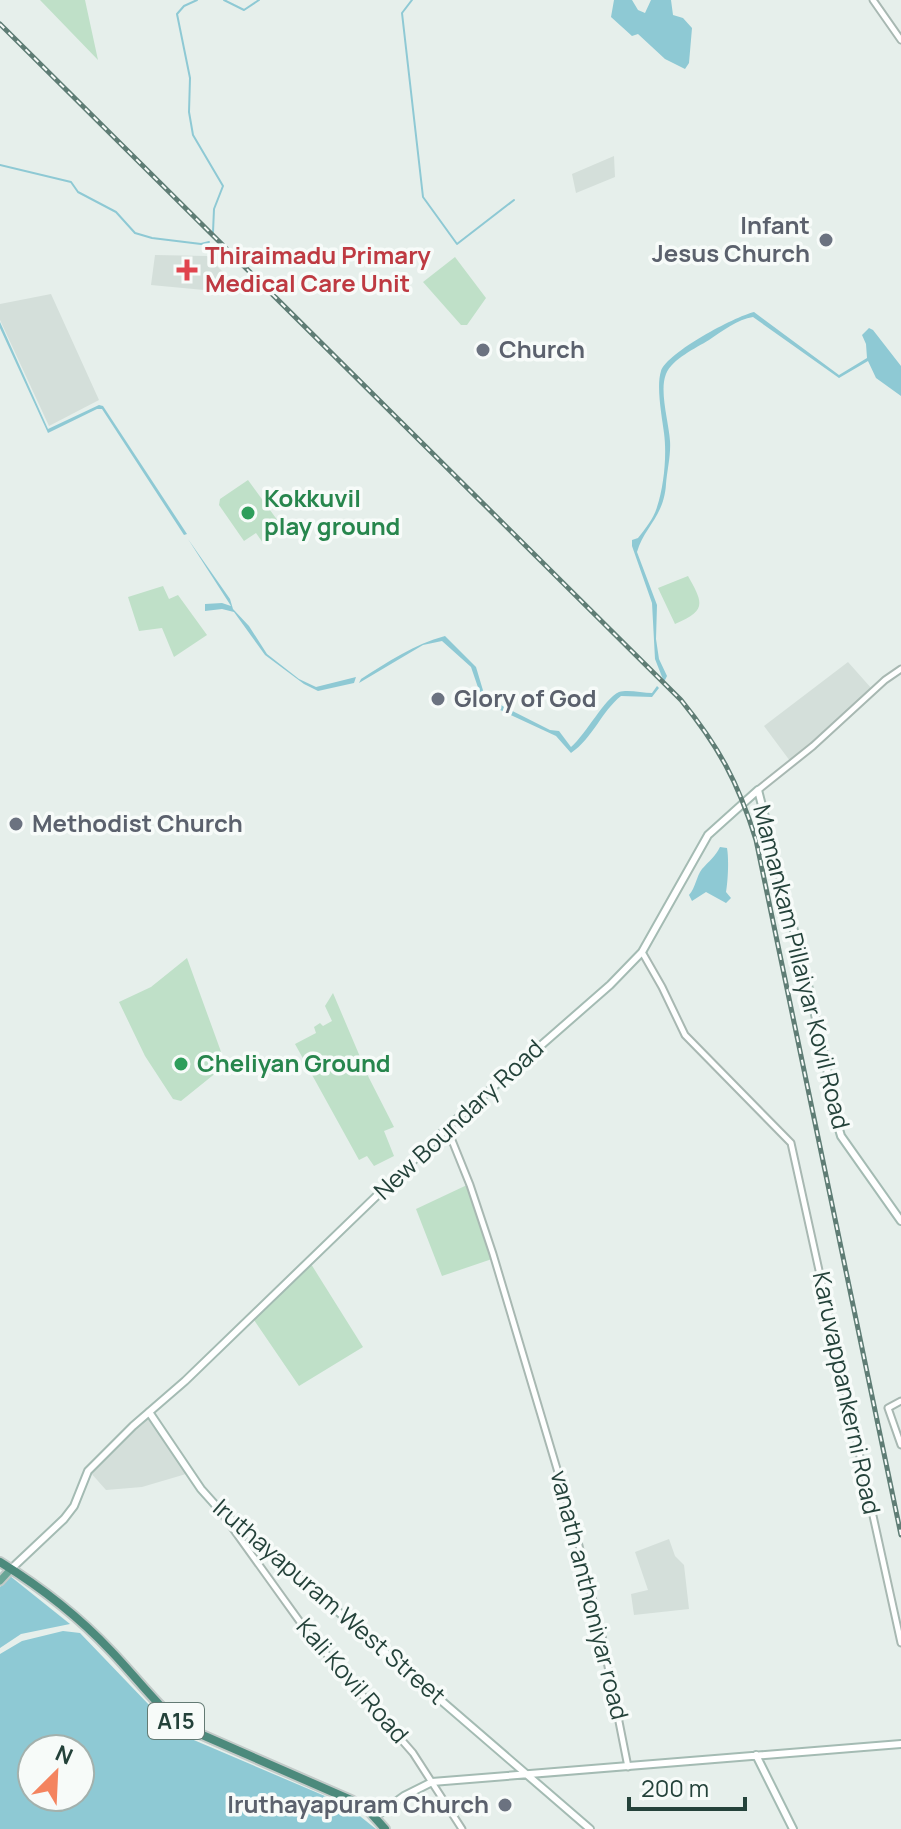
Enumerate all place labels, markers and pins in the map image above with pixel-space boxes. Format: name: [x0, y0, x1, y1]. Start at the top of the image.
place label: Infant Jesus Church: [652, 208, 810, 269]
marker: Infant Jesus Church: [817, 231, 835, 249]
place label: Thiraimadu Primary Medical Care Unit: [205, 238, 431, 299]
marker: Thiraimadu Primary Medical Care Unit: [176, 259, 198, 281]
place label: Church: [499, 332, 585, 365]
marker: Church: [474, 341, 492, 359]
place label: Kokkuvil play ground: [264, 481, 400, 542]
marker: Kokkuvil play ground: [239, 504, 257, 522]
place label: Glory of God: [454, 681, 596, 714]
marker: Glory of God: [429, 690, 447, 708]
place label: Methodist Church: [32, 806, 243, 839]
marker: Methodist Church: [7, 815, 25, 833]
place label: Cheliyan Ground: [197, 1046, 391, 1079]
marker: Cheliyan Ground: [172, 1055, 190, 1073]
place label: Iruthayapuram Church: [227, 1787, 489, 1820]
marker: Iruthayapuram Church: [496, 1796, 514, 1814]

